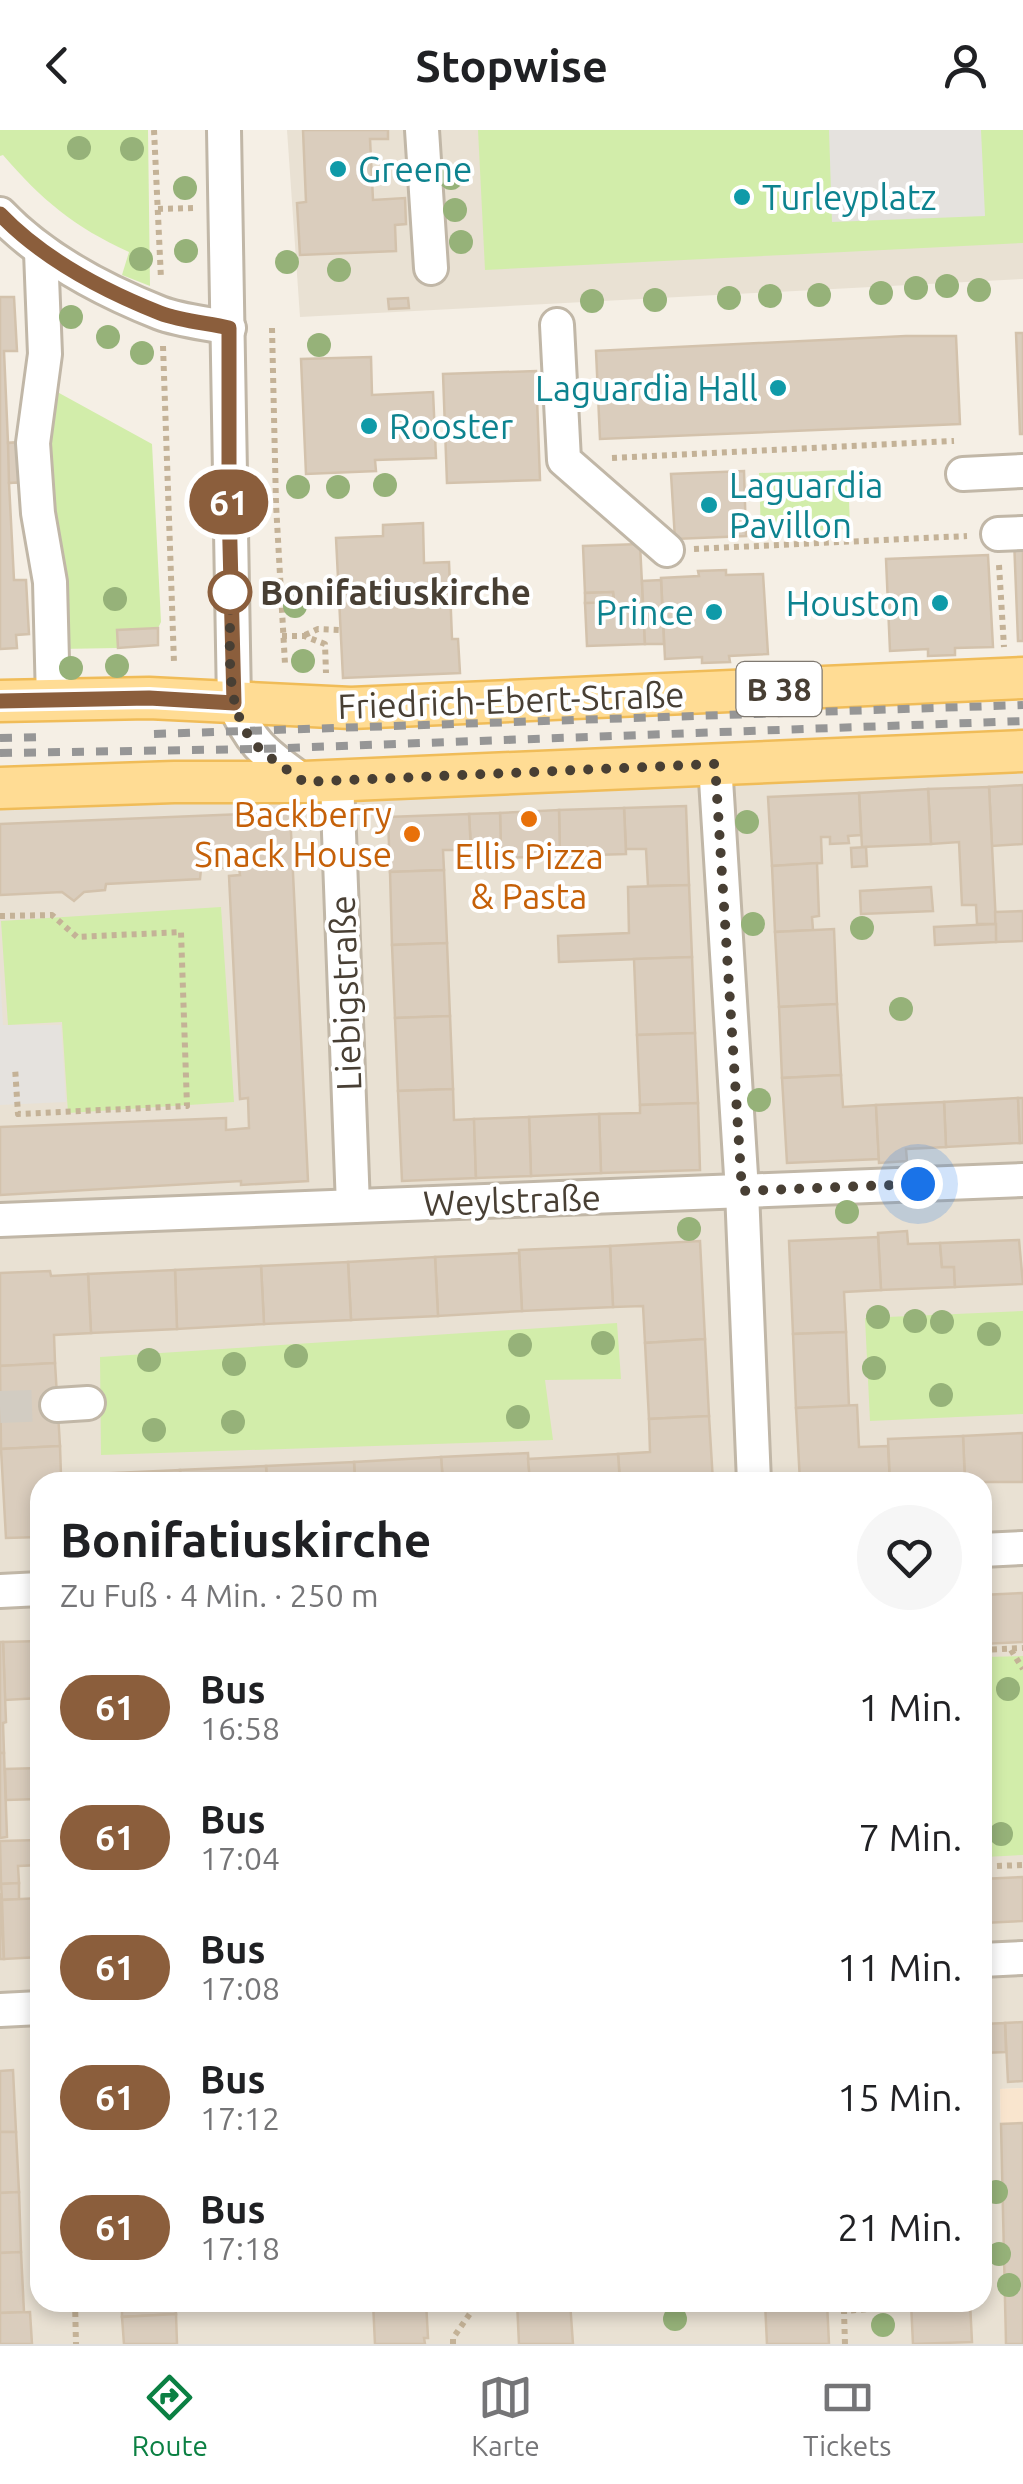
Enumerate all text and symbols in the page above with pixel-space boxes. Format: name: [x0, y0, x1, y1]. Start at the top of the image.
icon: back: [30, 38, 85, 93]
icon: person: [938, 38, 993, 93]
text: Stopwise: [415, 40, 608, 91]
place label: Greene: [358, 149, 472, 189]
marker: Greene: [327, 158, 349, 180]
place label: Turleyplatz: [762, 177, 937, 217]
marker: Turleyplatz: [731, 186, 753, 208]
place label: Laguardia Hall: [535, 368, 758, 408]
marker: Laguardia Hall: [767, 377, 789, 399]
place label: Rooster: [389, 406, 513, 446]
marker: Rooster: [358, 415, 380, 437]
place label: Laguardia Pavillon: [729, 465, 883, 545]
line badge: 61: [184, 470, 274, 534]
text: 61: [209, 482, 249, 522]
marker: Laguardia Pavillon: [698, 494, 720, 516]
marker: Bonifatiuskirche: [209, 571, 251, 613]
place label: Bonifatiuskirche: [260, 572, 531, 612]
place label: Houston: [786, 583, 920, 623]
place label: Prince: [596, 592, 694, 632]
marker: Houston: [929, 592, 951, 614]
marker: Prince: [703, 601, 725, 623]
road number: B 38: [736, 662, 822, 716]
street label: Friedrich-Ebert-Straße: [337, 674, 685, 726]
place label: Backberry Snack House: [194, 794, 392, 874]
marker: Ellis Pizza & Pasta: [518, 808, 540, 830]
marker: Backberry Snack House: [401, 823, 423, 845]
place label: Ellis Pizza & Pasta: [454, 836, 604, 916]
street label: Liebigstraße: [322, 895, 368, 1091]
your location: [893, 1159, 943, 1209]
street label: Weylstraße: [422, 1177, 602, 1223]
button: heart: [857, 1505, 962, 1610]
text: Bonifatiuskirche: [60, 1512, 431, 1566]
text: Zu Fuß · 4 Min. · 250 m: [60, 1577, 379, 1613]
text: Bus: [200, 1668, 265, 1710]
text: 1 Min.: [859, 1686, 962, 1728]
text: 61: [95, 1687, 135, 1727]
text: 16:58: [200, 1710, 280, 1746]
text: Bus: [200, 1798, 265, 1840]
text: 7 Min.: [859, 1816, 962, 1858]
text: 61: [95, 1817, 135, 1857]
text: 17:04: [200, 1840, 280, 1876]
text: Bus: [200, 1928, 265, 1970]
text: 11 Min.: [837, 1946, 962, 1988]
text: 61: [95, 1947, 135, 1987]
text: 17:08: [200, 1970, 280, 2006]
text: Bus: [200, 2058, 265, 2100]
text: 15 Min.: [837, 2076, 962, 2118]
text: 61: [95, 2077, 135, 2117]
text: 17:12: [200, 2100, 280, 2136]
text: Bus: [200, 2188, 265, 2230]
text: 21 Min.: [837, 2206, 962, 2248]
text: 61: [95, 2207, 135, 2247]
text: 17:18: [200, 2230, 280, 2266]
tab: Route: [132, 2370, 208, 2461]
tab: Karte: [471, 2370, 540, 2461]
tab: Tickets: [803, 2370, 891, 2461]

